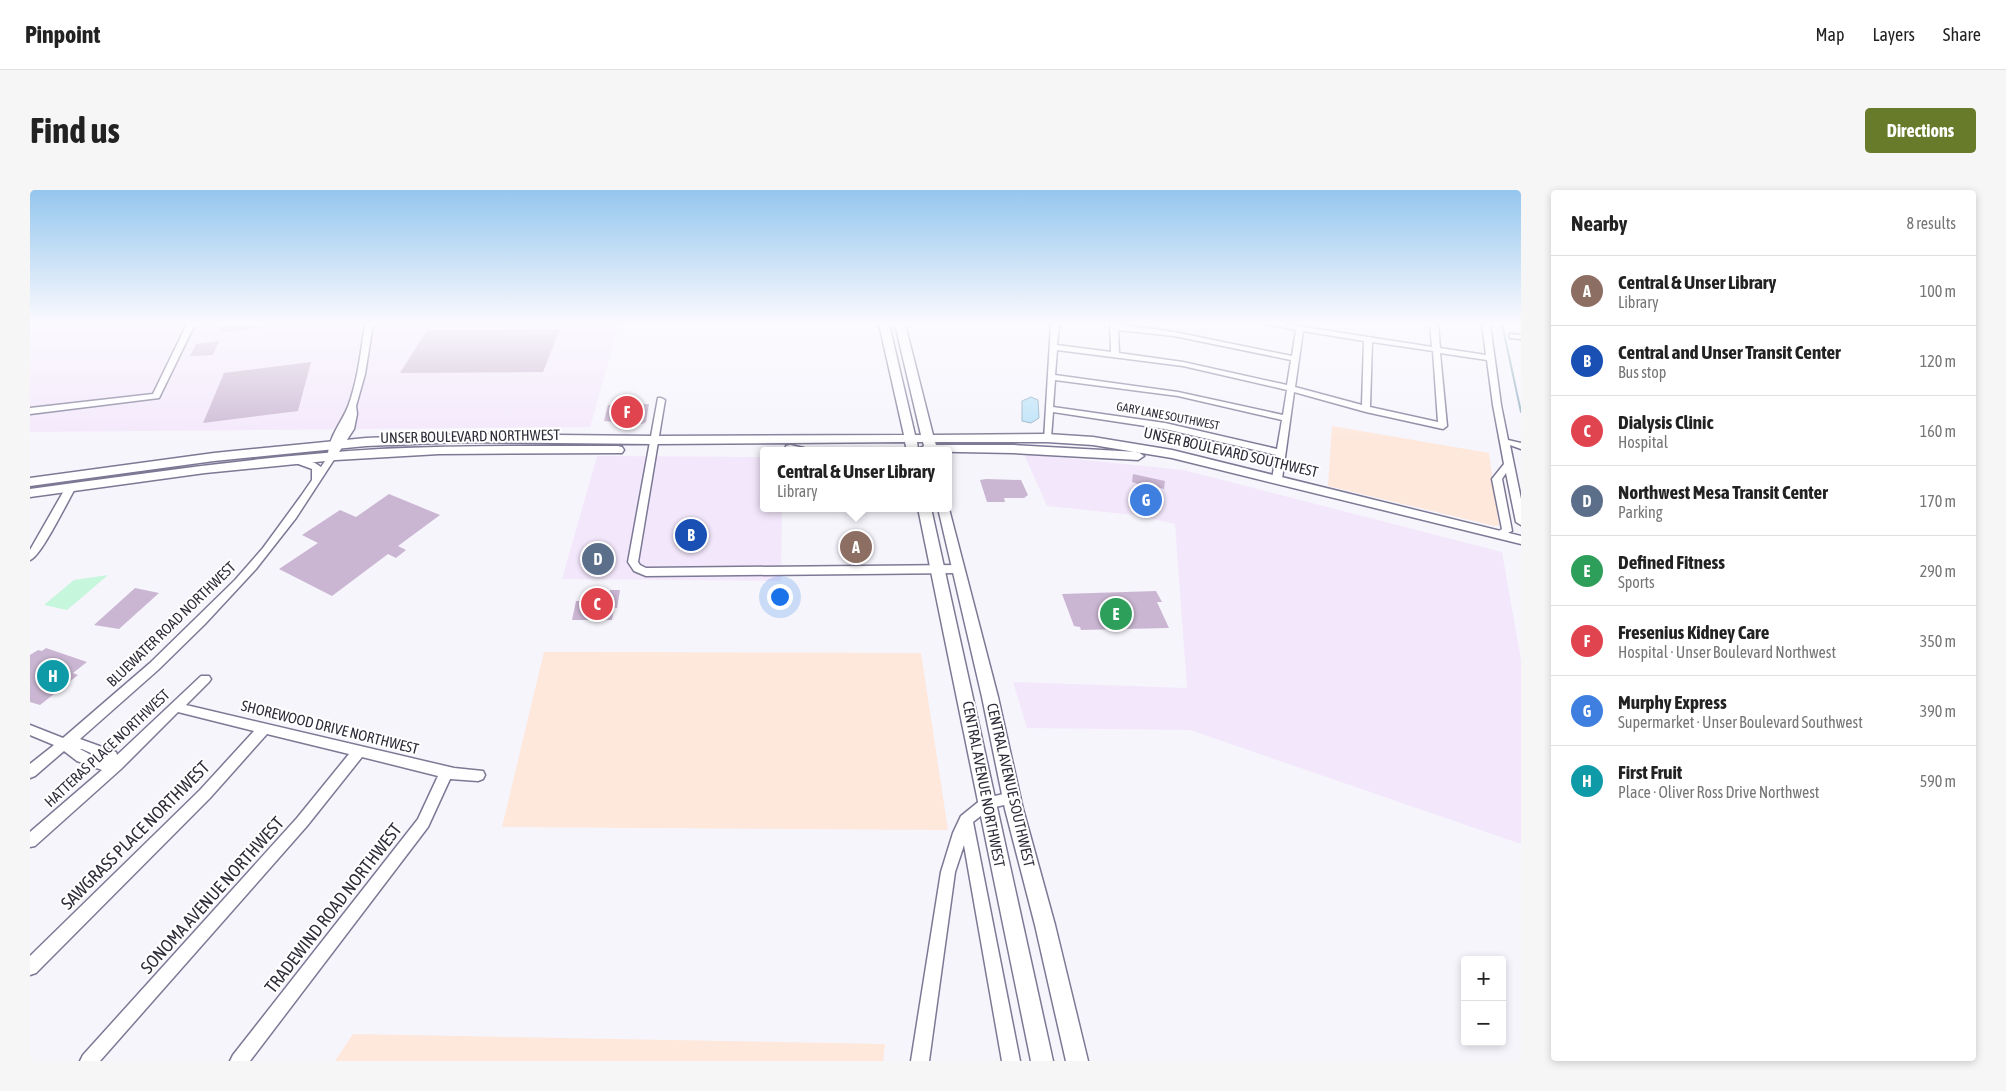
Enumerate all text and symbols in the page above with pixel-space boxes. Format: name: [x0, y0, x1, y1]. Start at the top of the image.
text: Pinpoint: [25, 21, 100, 48]
text: Map: [1815, 24, 1844, 45]
text: Layers: [1872, 24, 1915, 45]
text: Share: [1943, 24, 1981, 45]
button: Directions: [1865, 108, 1976, 153]
text: Find us: [30, 110, 120, 150]
text: Nearby: [1571, 211, 1627, 235]
text: 8 results: [1906, 214, 1956, 232]
text: Central & Unser Library: [1618, 271, 1776, 293]
text: A: [1583, 282, 1591, 300]
text: 100 m: [1920, 282, 1956, 300]
text: Library: [1618, 293, 1659, 311]
text: Central and Unser Transit Center: [1618, 341, 1841, 363]
text: B: [1583, 352, 1591, 370]
text: 120 m: [1920, 352, 1956, 370]
text: Bus stop: [1618, 363, 1666, 381]
pin: F: [611, 393, 643, 431]
street label: GARY LANE SOUTHWEST: [1115, 399, 1222, 433]
text: Dialysis Clinic: [1618, 411, 1713, 433]
text: C: [1583, 422, 1591, 440]
text: 160 m: [1920, 422, 1956, 440]
street label: UNSER BOULEVARD SOUTHWEST: [1142, 424, 1320, 480]
street label: UNSER BOULEVARD NORTHWEST: [380, 426, 560, 446]
text: Hospital: [1618, 433, 1668, 451]
popup: [760, 447, 952, 512]
text: Central & Unser Library: [777, 460, 935, 482]
pin: G: [1130, 481, 1162, 519]
text: Northwest Mesa Transit Center: [1618, 481, 1828, 503]
text: Library: [777, 482, 817, 500]
text: D: [1583, 492, 1591, 510]
text: 170 m: [1920, 492, 1956, 510]
text: Parking: [1618, 503, 1663, 521]
pin: B: [675, 516, 707, 554]
pin: A: [840, 528, 872, 566]
pin: D: [582, 540, 614, 578]
text: Defined Fitness: [1618, 551, 1725, 573]
street label: BLUEWATER ROAD NORTHWEST: [103, 558, 239, 690]
text: E: [1584, 562, 1590, 580]
text: 290 m: [1920, 562, 1956, 580]
text: Sports: [1618, 573, 1655, 591]
your location: [767, 584, 793, 610]
pin: C: [581, 585, 613, 623]
pin: E: [1100, 595, 1132, 633]
text: Fresenius Kidney Care: [1618, 621, 1769, 643]
text: F: [1584, 632, 1590, 650]
text: 350 m: [1920, 632, 1956, 650]
text: Hospital · Unser Boulevard Northwest: [1618, 643, 1836, 661]
pin: H: [37, 657, 69, 695]
street label: HATTERAS PLACE NORTHWEST: [41, 685, 173, 810]
text: Murphy Express: [1618, 691, 1727, 713]
street label: SHOREWOOD DRIVE NORTHWEST: [239, 697, 421, 757]
street label: CENTRAL AVENUE NORTHWEST: [960, 700, 1009, 869]
street label: CENTRAL AVENUE SOUTHWEST: [984, 701, 1038, 869]
text: G: [1583, 702, 1591, 720]
text: 390 m: [1920, 702, 1956, 720]
text: Supermarket · Unser Boulevard Southwest: [1618, 713, 1863, 731]
street label: SAWGRASS PLACE NORTHWEST: [56, 756, 214, 914]
text: First Fruit: [1618, 761, 1682, 783]
text: H: [1582, 772, 1592, 790]
text: 590 m: [1920, 772, 1956, 790]
text: Place · Oliver Ross Drive Northwest: [1618, 783, 1819, 801]
street label: SONOMA AVENUE NORTHWEST: [136, 812, 288, 978]
street label: TRADEWIND ROAD NORTHWEST: [260, 819, 406, 997]
map controls: [1461, 956, 1506, 1046]
button: +: [1461, 956, 1506, 1001]
button: −: [1461, 1001, 1506, 1046]

